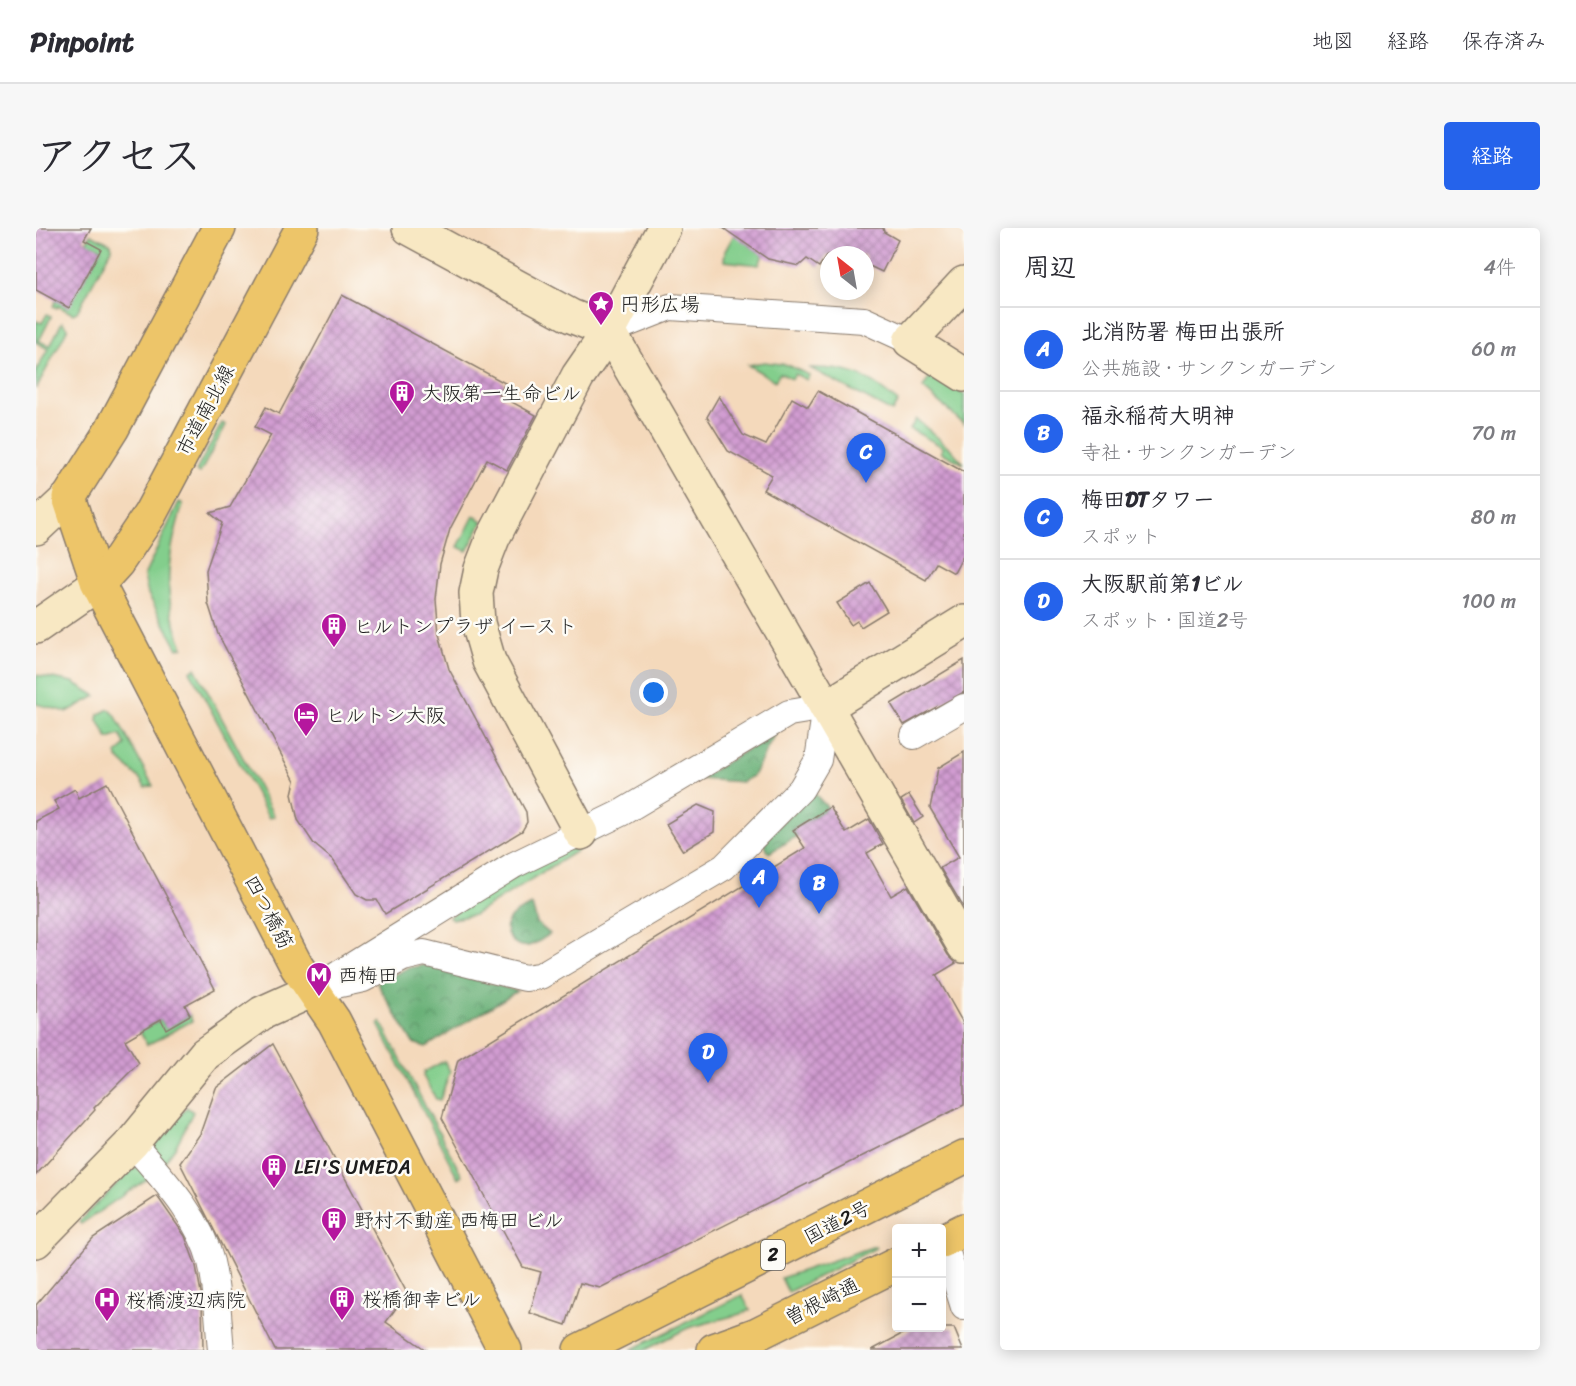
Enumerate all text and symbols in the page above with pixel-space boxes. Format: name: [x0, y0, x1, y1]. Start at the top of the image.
text: Pinpoint: [30, 17, 134, 66]
text: 地図: [1312, 22, 1354, 60]
text: 経路: [1387, 22, 1429, 60]
text: 保存済み: [1462, 22, 1546, 60]
text: アクセス: [36, 119, 201, 193]
button: 経路: [1444, 122, 1540, 190]
text: 周辺: [1024, 244, 1076, 290]
north arrow: [820, 246, 874, 300]
text: 4件: [1484, 250, 1516, 285]
place label: 円形広場: [620, 287, 700, 322]
place icon: 円形広場: [586, 289, 616, 327]
text: 北消防署 梅田出張所: [1081, 312, 1285, 351]
text: A: [1037, 332, 1050, 367]
text: 60 m: [1471, 332, 1516, 367]
text: 公共施設 · サンクンガーデン: [1081, 351, 1337, 386]
street label: 市道南北線: [167, 358, 244, 463]
place label: 大阪第一生命ビル: [422, 376, 582, 411]
building icon: 大阪第一生命ビル: [387, 378, 417, 416]
text: 福永稲荷大明神: [1081, 396, 1235, 435]
text: B: [1037, 416, 1050, 451]
text: 70 m: [1471, 416, 1516, 451]
pin: C: [846, 434, 886, 483]
text: 寺社 · サンクンガーデン: [1081, 435, 1297, 470]
text: 梅田DTタワー: [1081, 480, 1215, 519]
text: C: [1037, 500, 1050, 535]
text: 80 m: [1471, 500, 1516, 535]
text: スポット: [1081, 519, 1161, 554]
text: 大阪駅前第1ビル: [1081, 564, 1244, 603]
text: D: [1038, 584, 1049, 619]
text: 100 m: [1462, 584, 1516, 619]
text: スポット · 国道2号: [1081, 603, 1248, 638]
place label: ヒルトンプラザ イースト: [354, 609, 578, 644]
building icon: ヒルトンプラザ イースト: [319, 611, 349, 649]
your location: [639, 678, 668, 707]
place label: ヒルトン大阪: [326, 698, 446, 733]
hotel icon: ヒルトン大阪: [291, 700, 321, 738]
pin: A: [740, 858, 778, 908]
pin: B: [800, 864, 838, 914]
street label: 四つ橋筋: [234, 869, 303, 956]
place label: 西梅田: [338, 958, 398, 993]
metro station icon: 西梅田: [304, 960, 334, 998]
pin: D: [688, 1034, 728, 1083]
place label: LEI'S UMEDA: [294, 1150, 411, 1185]
building icon: LEI'S UMEDA: [259, 1152, 289, 1190]
street label: 国道2号: [797, 1191, 877, 1254]
place label: 野村不動産 西梅田 ビル: [354, 1203, 564, 1238]
building icon: 野村不動産 西梅田 ビル: [319, 1205, 349, 1243]
map controls: [892, 1224, 946, 1332]
button: +: [892, 1224, 946, 1278]
road number: 2: [761, 1240, 785, 1270]
street label: 曽根崎通: [779, 1268, 866, 1335]
button: −: [892, 1278, 946, 1332]
place label: 桜橋御幸ビル: [362, 1282, 482, 1317]
place label: 桜橋渡辺病院: [126, 1283, 246, 1318]
building icon: 桜橋御幸ビル: [327, 1284, 357, 1322]
hospital icon: 桜橋渡辺病院: [92, 1285, 122, 1323]

